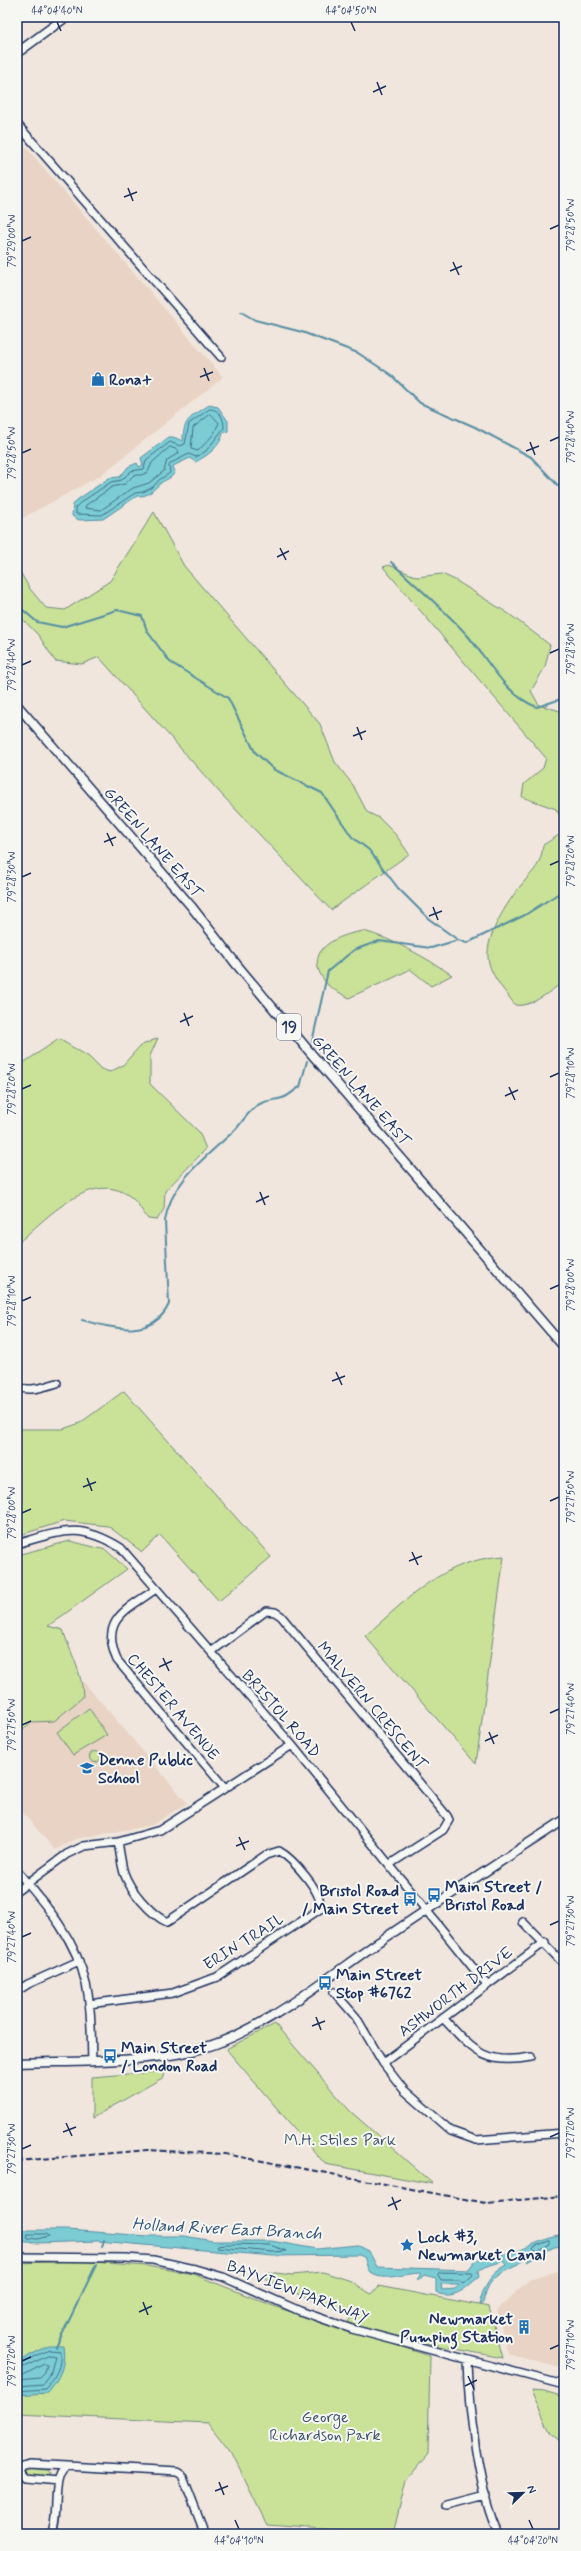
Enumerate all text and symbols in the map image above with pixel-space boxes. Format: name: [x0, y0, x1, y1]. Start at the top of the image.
text: 44°04'40"N: [32, 4, 83, 18]
text: 44°04'50"N: [325, 4, 377, 18]
text: 79°28'50"W: [564, 199, 578, 251]
text: 79°29'00"W: [5, 215, 19, 267]
place label: Rona+: [109, 370, 153, 391]
shop icon: Rona+: [90, 371, 106, 387]
text: 79°28'40"W: [564, 411, 578, 463]
text: 79°28'50"W: [5, 427, 19, 479]
text: 79°28'30"W: [564, 624, 578, 674]
text: 79°28'40"W: [5, 639, 19, 691]
street label: GREEN LANE EAST: [99, 783, 208, 904]
text: 79°28'20"W: [564, 835, 578, 887]
text: 79°28'30"W: [5, 852, 19, 902]
road number: 19: [277, 1014, 301, 1040]
street label: GREEN LANE EAST: [307, 1031, 416, 1152]
text: 79°28'10"W: [564, 1048, 578, 1098]
text: 79°28'20"W: [5, 1063, 19, 1115]
text: 79°28'00"W: [564, 1259, 578, 1311]
text: 79°28'10"W: [5, 1276, 19, 1326]
text: 79°27'50"W: [564, 1471, 578, 1523]
text: 79°28'00"W: [5, 1487, 19, 1539]
street label: MALVERN CRESCENT: [312, 1637, 432, 1775]
street label: CHESTER AVENUE: [122, 1649, 224, 1765]
street label: BRISTOL ROAD: [237, 1666, 325, 1762]
text: 79°27'40"W: [564, 1683, 578, 1735]
text: 79°27'50"W: [5, 1699, 19, 1751]
place label: Denne Public School: [98, 1750, 193, 1789]
school or university icon: Denne Public School: [79, 1760, 95, 1776]
place label: Main Street / Bristol Road: [445, 1877, 542, 1916]
place label: Bristol Road / Main Street: [302, 1881, 399, 1920]
bus stop icon: Main Street / Bristol Road: [426, 1887, 442, 1903]
bus stop icon: Bristol Road / Main Street: [402, 1891, 418, 1907]
text: 79°27'30"W: [564, 1896, 578, 1946]
street label: ERIN TRAIL: [200, 1909, 288, 1975]
text: 79°27'40"W: [5, 1911, 19, 1963]
street label: ASHWORTH DRIVE: [394, 1942, 517, 2042]
place label: Main Street Stop #6762: [336, 1965, 422, 2004]
bus stop icon: Main Street Stop #6762: [317, 1975, 333, 1991]
place label: Main Street / London Road: [121, 2038, 217, 2077]
bus stop icon: Main Street / London Road: [102, 2048, 118, 2064]
text: 79°27'20"W: [564, 2108, 578, 2158]
text: 79°27'30"W: [5, 2124, 19, 2174]
park label: M.H. Stiles Park: [284, 2130, 396, 2151]
water label: Holland River East Branch: [132, 2213, 323, 2245]
place label: Lock #3, Newmarket Canal: [418, 2227, 545, 2266]
place icon: Lock #3, Newmarket Canal: [399, 2237, 415, 2253]
street label: BAYVIEW PARKWAY: [224, 2256, 371, 2329]
place label: Newmarket Pumping Station: [400, 2309, 513, 2350]
building icon: Newmarket Pumping Station: [516, 2319, 532, 2335]
text: 79°27'10"W: [564, 2320, 578, 2370]
text: 79°27'20"W: [5, 2336, 19, 2386]
park label: George Richardson Park: [269, 2407, 381, 2446]
north arrow: [503, 2473, 543, 2513]
text: N: [523, 2483, 539, 2496]
text: 44°04'10"N: [214, 2534, 264, 2548]
text: 44°04'20"N: [508, 2534, 558, 2548]

